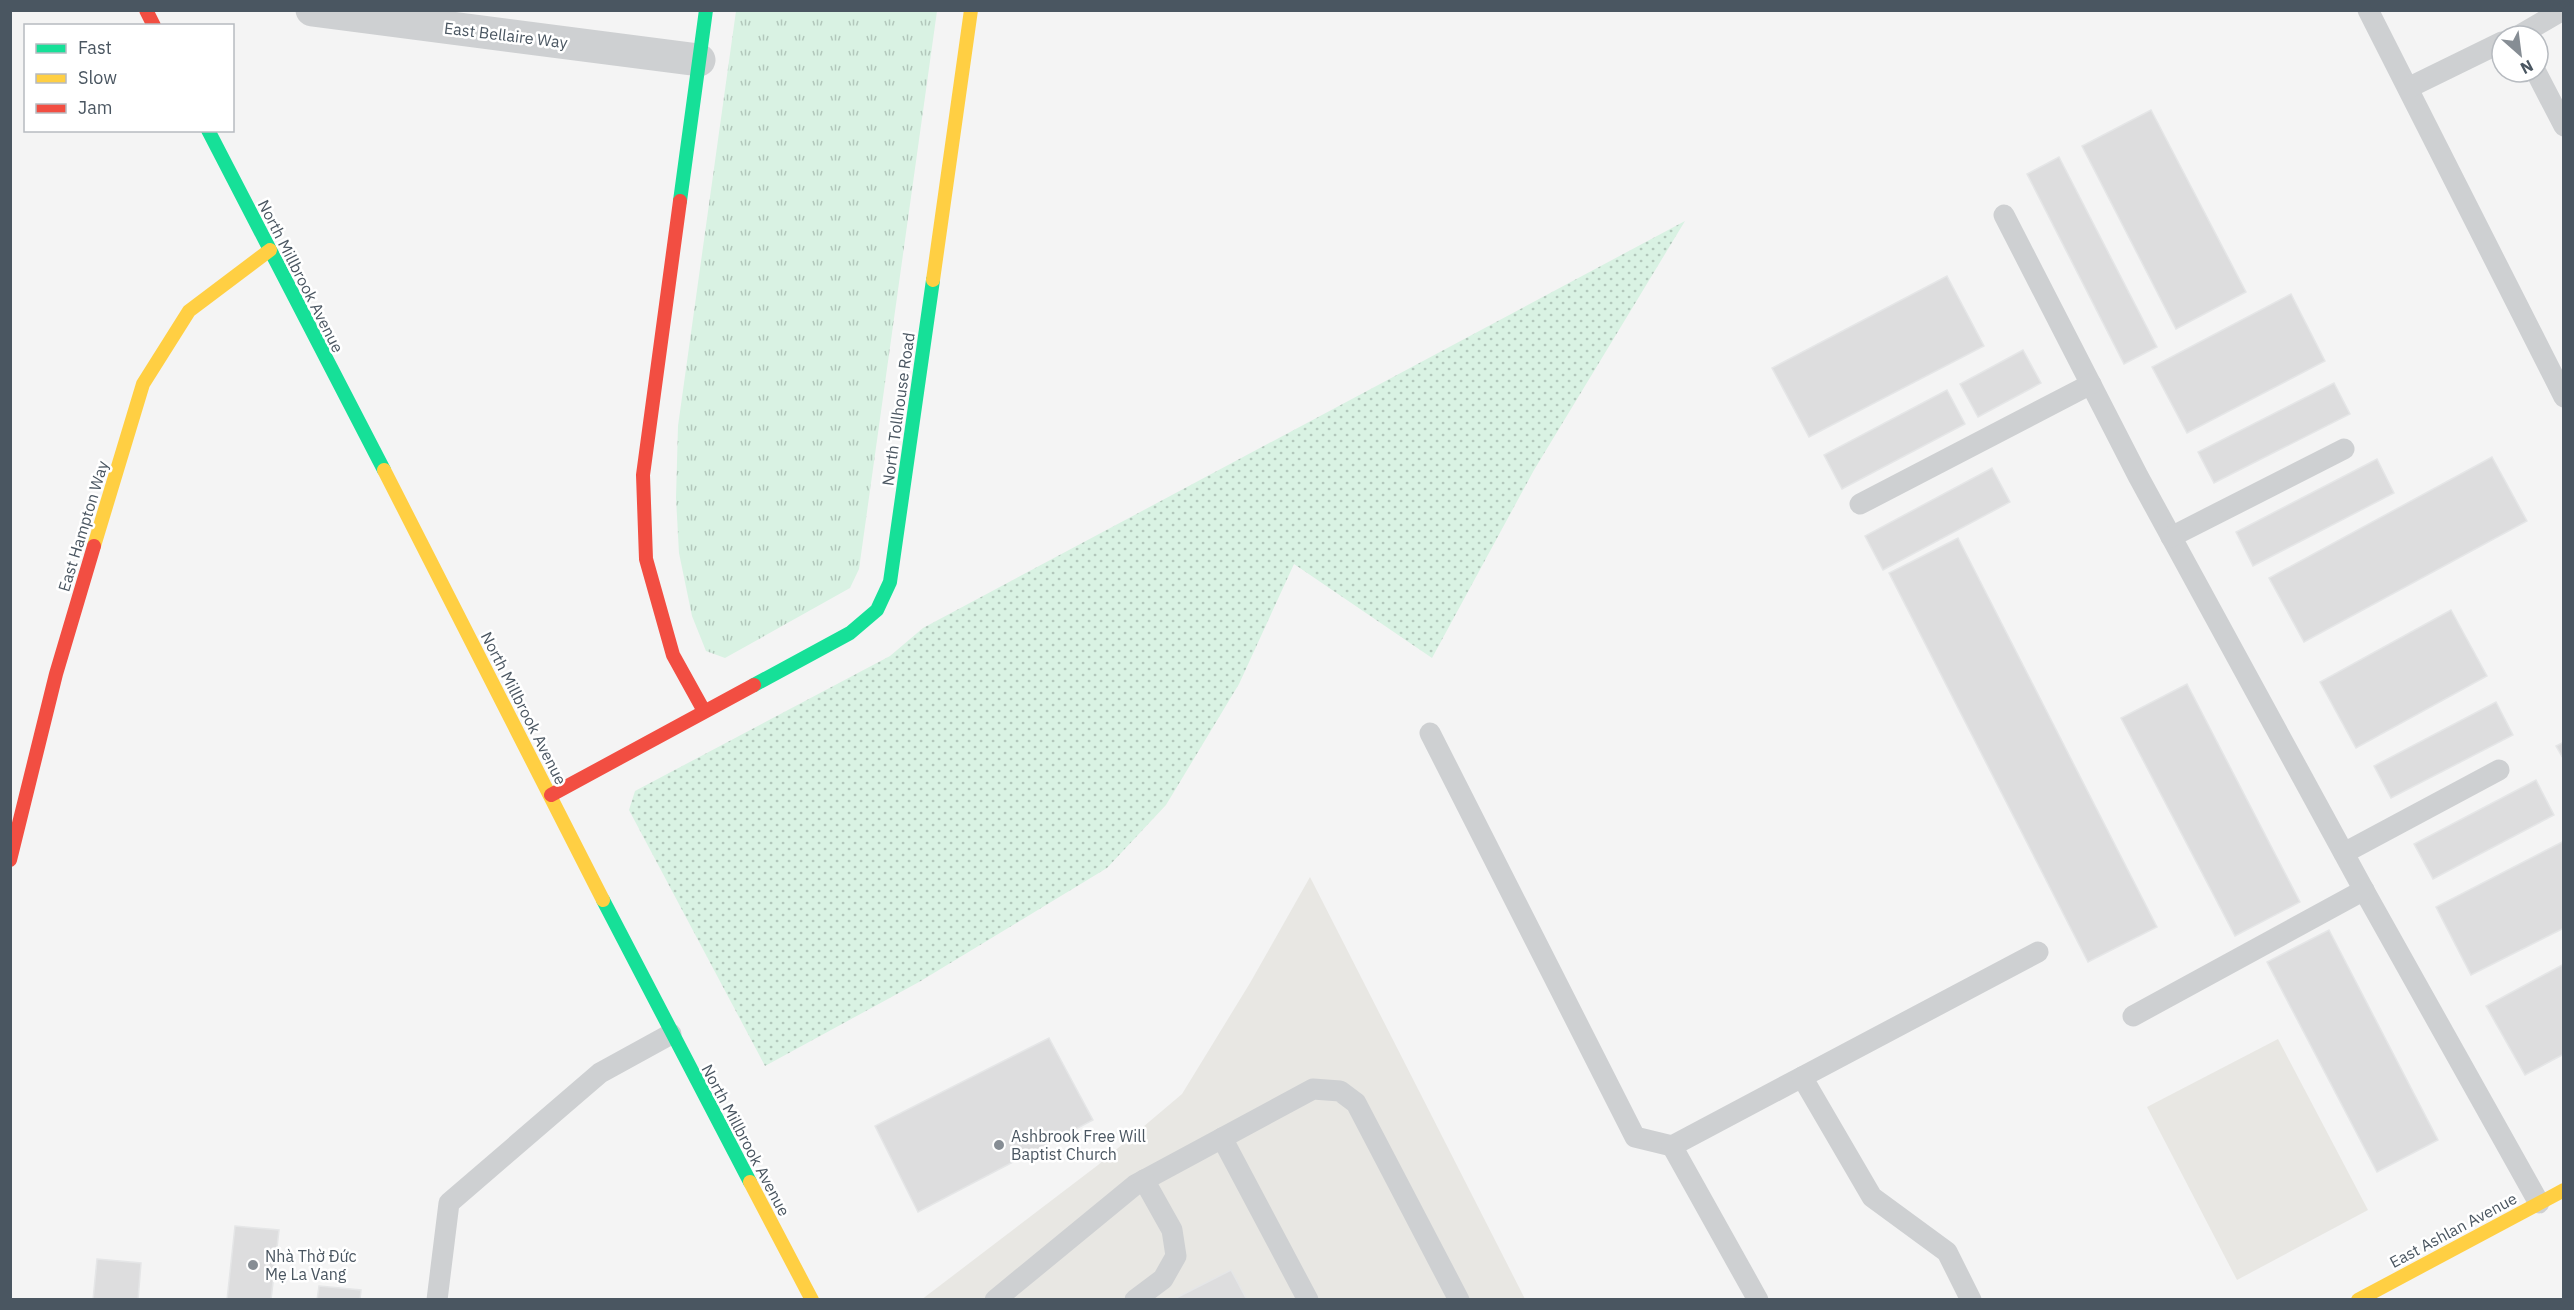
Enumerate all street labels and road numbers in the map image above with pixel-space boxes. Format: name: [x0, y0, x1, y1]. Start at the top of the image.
street label: East Bellaire Way: [443, 18, 569, 52]
street label: North Millbrook Avenue: [254, 196, 348, 356]
street label: North Tollhouse Road: [877, 331, 919, 487]
street label: East Hampton Way: [54, 458, 112, 594]
street label: North Millbrook Avenue: [477, 628, 571, 788]
street label: North Millbrook Avenue: [698, 1061, 795, 1219]
street label: East Ashlan Avenue: [2386, 1188, 2520, 1272]

